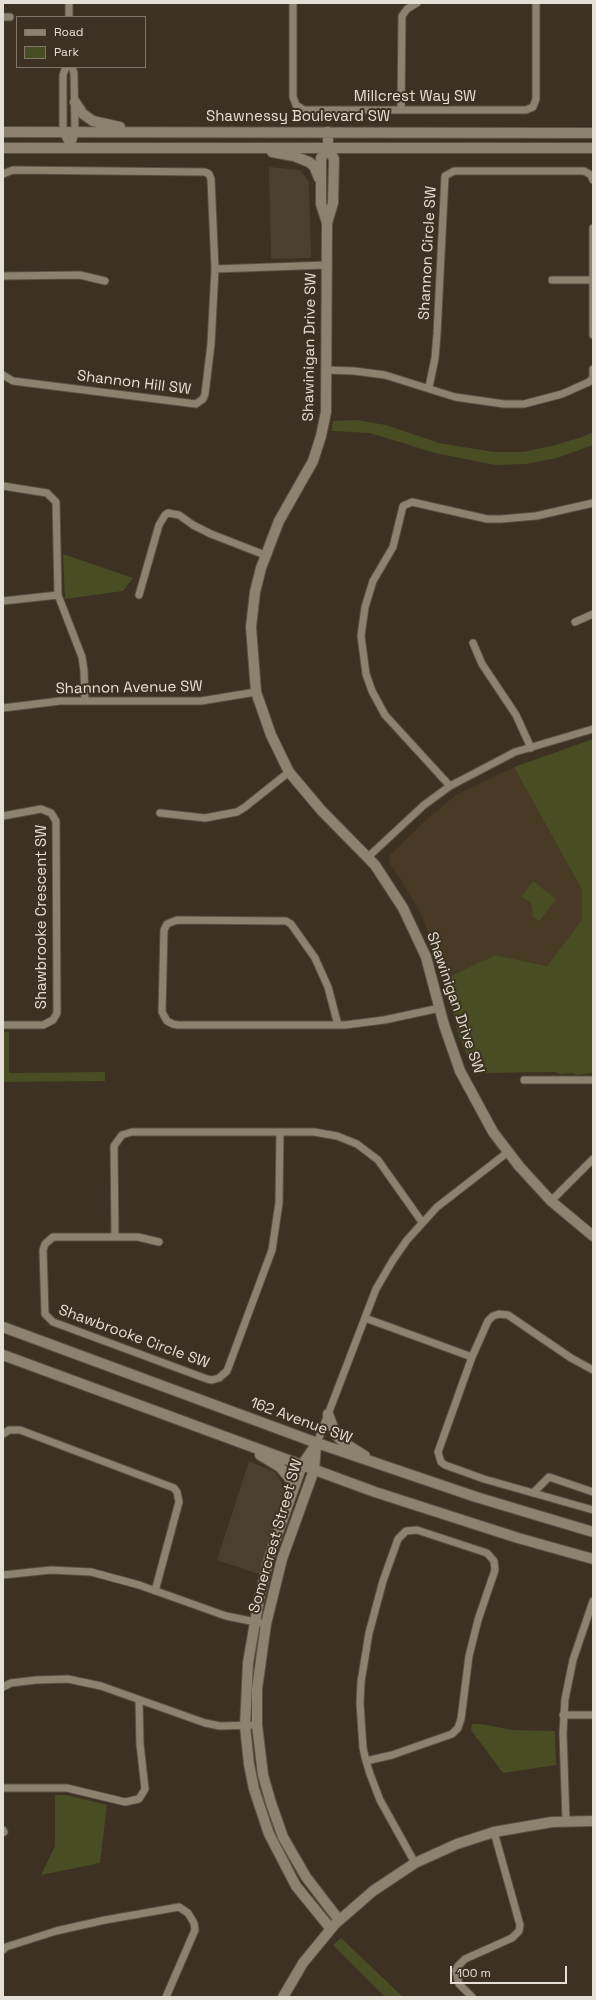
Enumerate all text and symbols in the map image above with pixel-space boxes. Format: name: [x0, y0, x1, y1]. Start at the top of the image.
legend: [16, 16, 146, 68]
text: Road: [54, 24, 83, 40]
text: Park: [54, 44, 79, 60]
street label: Millcrest Way SW: [354, 88, 476, 106]
street label: Shawnessy Boulevard SW: [206, 108, 390, 126]
street label: Shannon Circle SW: [416, 186, 440, 320]
street label: Shawinigan Drive SW: [300, 272, 320, 422]
street label: Shannon Hill SW: [76, 367, 192, 399]
street label: Shannon Avenue SW: [55, 678, 203, 698]
street label: Shawbrooke Crescent SW: [33, 825, 51, 1009]
street label: Shawinigan Drive SW: [422, 930, 488, 1076]
street label: Shawbrooke Circle SW: [56, 1301, 212, 1373]
street label: 162 Avenue SW: [247, 1394, 355, 1448]
street label: Somercrest Street SW: [245, 1457, 307, 1615]
scale bar: [452, 1958, 569, 1984]
text: 100 m: [457, 1965, 491, 1981]

